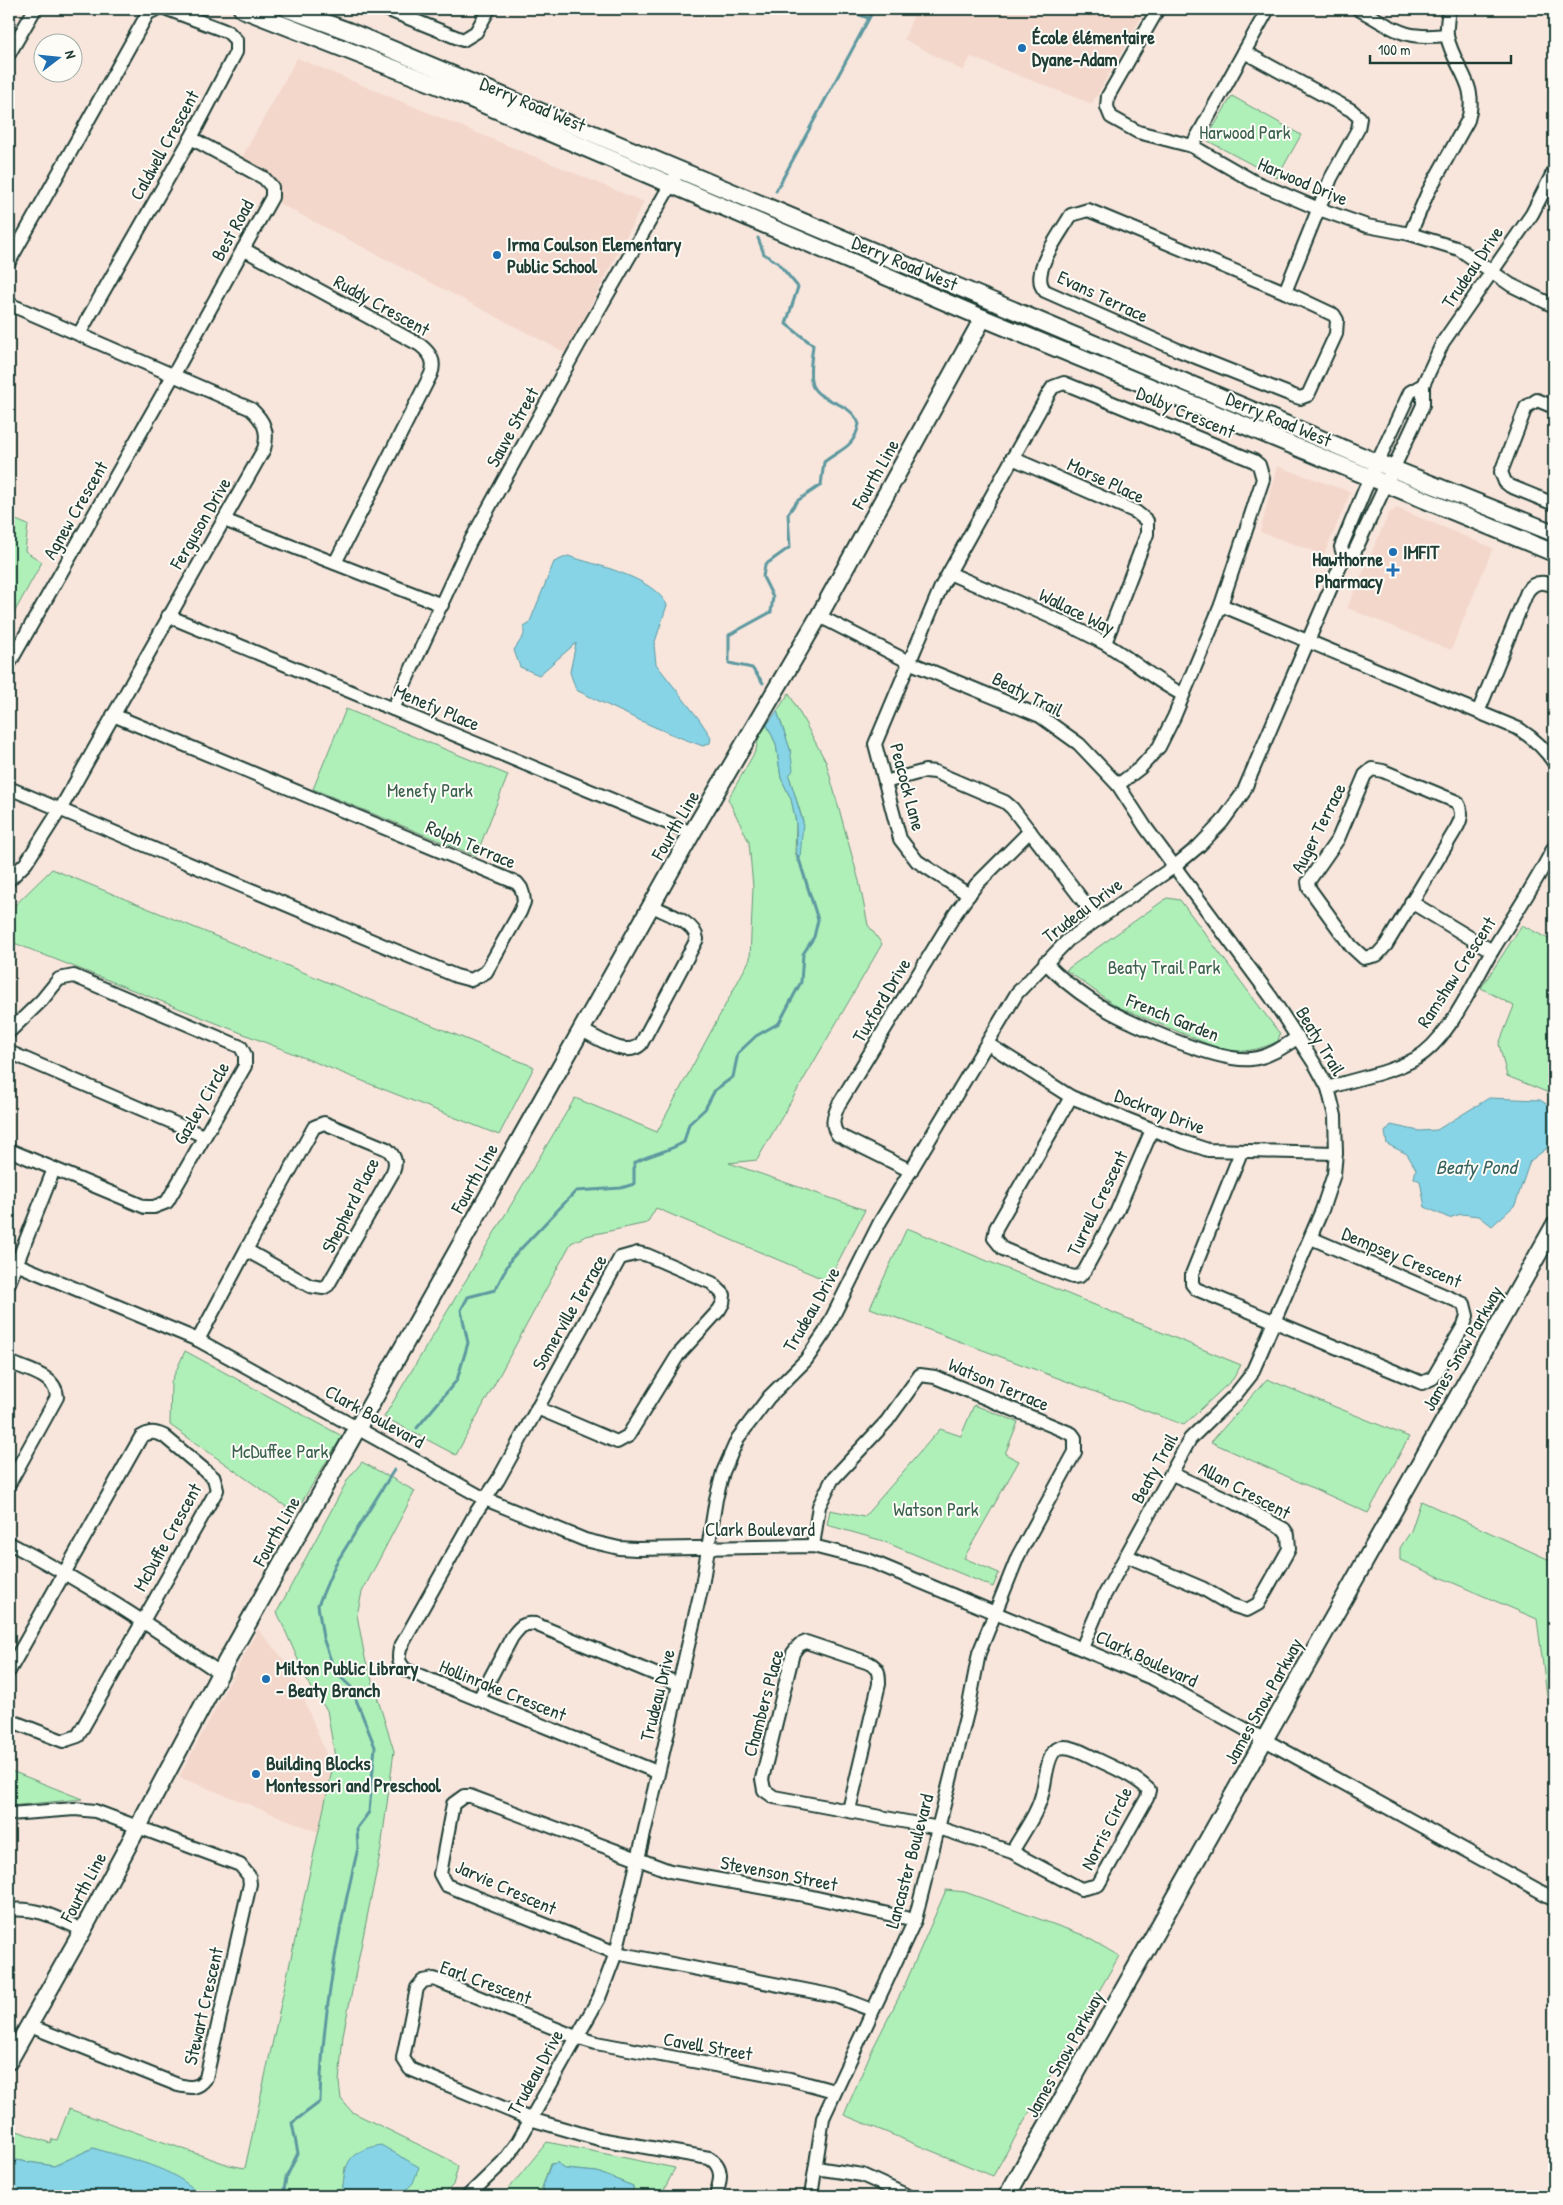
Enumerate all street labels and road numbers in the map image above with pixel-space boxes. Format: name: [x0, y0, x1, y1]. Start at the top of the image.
street label: Derry Road West: [476, 70, 590, 138]
street label: Caldwell Crescent: [123, 85, 205, 205]
street label: Harwood Drive: [1254, 150, 1352, 212]
street label: Best Road: [204, 194, 260, 265]
street label: Trudeau Drive: [1435, 220, 1509, 313]
street label: Derry Road West: [848, 229, 962, 297]
street label: Evans Terrace: [1053, 264, 1153, 329]
street label: Ruddy Crescent: [329, 268, 435, 342]
street label: Dolby Crescent: [1133, 380, 1240, 445]
street label: Sauve Street: [479, 382, 545, 472]
street label: Derry Road West: [1222, 385, 1336, 453]
street label: Fourth Line: [845, 434, 905, 514]
street label: Morse Place: [1063, 451, 1149, 509]
street label: Agnew Crescent: [36, 456, 114, 564]
street label: Ferguson Drive: [163, 472, 237, 574]
street label: Wallace Way: [1035, 581, 1119, 641]
street label: Beaty Trail: [988, 665, 1069, 723]
street label: Menefy Place: [390, 677, 484, 737]
street label: Peacock Lane: [884, 740, 932, 834]
street label: Auger Terrace: [1284, 778, 1352, 878]
street label: Fourth Line: [644, 785, 705, 865]
street label: Rolph Terrace: [422, 813, 520, 875]
street label: Trudeau Drive: [1037, 871, 1128, 949]
street label: Ramshaw Crescent: [1410, 911, 1502, 1033]
street label: Tuxford Drive: [846, 953, 917, 1047]
street label: French Garden: [1122, 986, 1223, 1047]
street label: Beaty Trail: [1290, 1001, 1352, 1081]
street label: Gazley Circle: [167, 1056, 235, 1149]
street label: Dockray Drive: [1111, 1082, 1209, 1140]
street label: Fourth Line: [444, 1138, 504, 1218]
street label: Turrell Crescent: [1060, 1146, 1134, 1260]
street label: Shepherd Place: [315, 1153, 385, 1257]
street label: Dempsey Crescent: [1338, 1220, 1466, 1294]
street label: Somerville Terrace: [525, 1249, 613, 1375]
street label: Trudeau Drive: [776, 1261, 846, 1356]
street label: James Snow Parkway: [1416, 1281, 1508, 1415]
street label: Watson Terrace: [945, 1351, 1054, 1417]
street label: Clark Boulevard: [321, 1378, 430, 1454]
street label: Beaty Trail: [1124, 1427, 1184, 1508]
street label: Allan Crescent: [1195, 1455, 1296, 1525]
street label: McDuffe Crescent: [127, 1478, 208, 1596]
street label: Fourth Line: [246, 1491, 306, 1571]
street label: Clark Boulevard: [705, 1516, 815, 1542]
street label: Clark Boulevard: [1092, 1623, 1203, 1693]
street label: James Snow Parkway: [1217, 1633, 1309, 1769]
street label: Trudeau Drive: [633, 1646, 681, 1744]
street label: Chambers Place: [736, 1646, 790, 1759]
street label: Hollinrake Crescent: [436, 1653, 571, 1727]
street label: Norris Circle: [1074, 1781, 1138, 1874]
street label: Lancaster Boulevard: [879, 1790, 940, 1931]
street label: Fourth Line: [53, 1847, 113, 1928]
street label: Stevenson Street: [718, 1849, 840, 1897]
street label: Jarvie Crescent: [451, 1853, 561, 1921]
street label: Stewart Crescent: [177, 1944, 229, 2067]
street label: Earl Crescent: [437, 1953, 536, 2011]
street label: James Snow Parkway: [1018, 1986, 1110, 2122]
street label: Trudeau Drive: [501, 2024, 569, 2119]
street label: Cavell Street: [662, 2025, 755, 2067]

